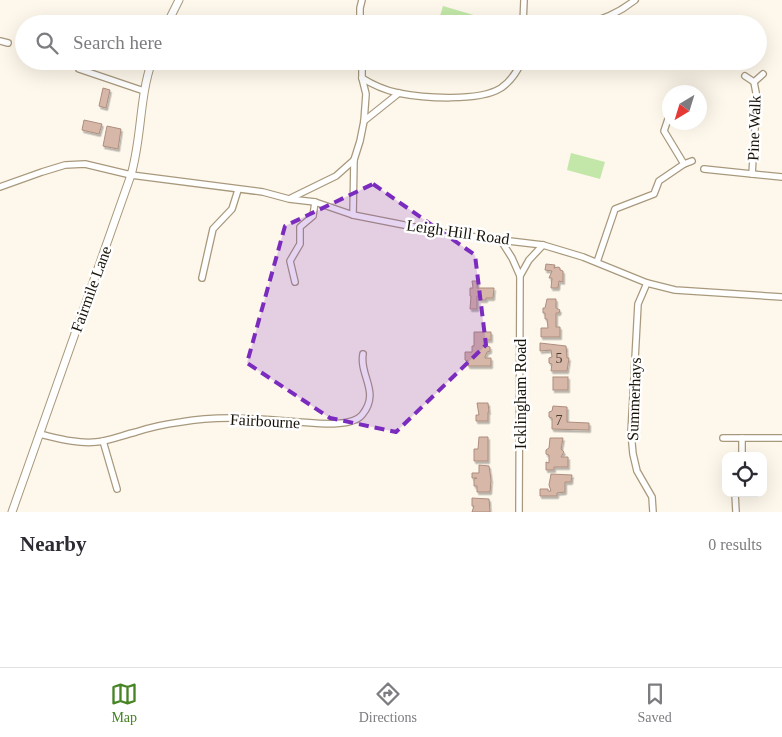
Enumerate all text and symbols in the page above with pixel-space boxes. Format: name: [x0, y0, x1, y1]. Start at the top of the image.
search box: [15, 15, 767, 70]
icon: search: [33, 29, 61, 57]
text: Search here: [73, 32, 162, 53]
north arrow: [662, 85, 707, 130]
street label: Pine Walk: [744, 95, 764, 161]
street label: Leigh Hill Road: [405, 216, 511, 249]
street label: Fairmile Lane: [68, 244, 114, 334]
street label: Icklingham Road: [512, 339, 530, 449]
house number: 5: [556, 351, 563, 366]
street label: Summerhays: [624, 357, 645, 441]
street label: Fairbourne: [230, 411, 300, 431]
house number: 7: [556, 413, 563, 428]
map controls: [722, 452, 767, 497]
button: locate: [722, 452, 767, 497]
text: Nearby: [20, 532, 87, 556]
text: 0 results: [708, 536, 762, 553]
tab: Map: [110, 680, 138, 726]
tab: Directions: [359, 680, 417, 726]
tab: Saved: [638, 680, 672, 726]

